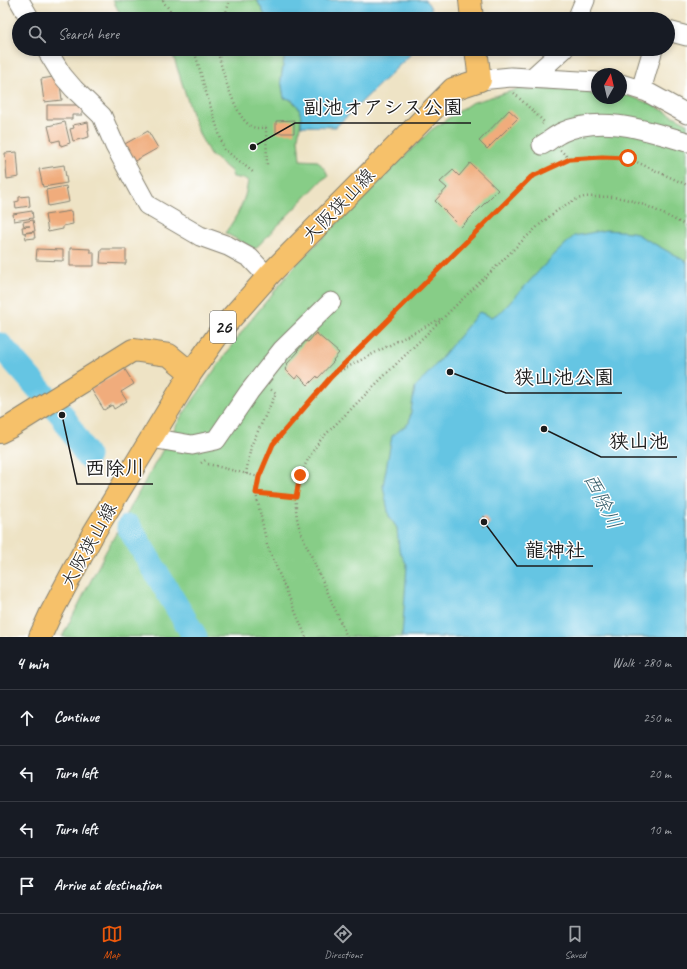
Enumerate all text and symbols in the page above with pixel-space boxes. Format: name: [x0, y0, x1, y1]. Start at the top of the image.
search box: [12, 12, 675, 56]
icon: search: [26, 23, 48, 45]
text: Search here: [58, 25, 119, 44]
north arrow: [591, 68, 627, 104]
callout: 副池オアシス公園: [295, 91, 471, 123]
text: 副池オアシス公園: [303, 95, 463, 120]
route start: [619, 149, 637, 167]
street label: 大阪狭山線: [297, 163, 380, 248]
road number: 26: [210, 311, 236, 343]
callout: 狭山池公園: [506, 361, 622, 393]
text: 狭山池公園: [514, 365, 614, 390]
callout: 狭山池: [601, 425, 677, 457]
text: 狭山池: [609, 429, 669, 454]
callout: 西除川: [77, 452, 153, 484]
text: 西除川: [85, 456, 145, 481]
route end: [291, 466, 309, 484]
water label: 西除川: [578, 469, 627, 534]
street label: 大阪狭山線: [55, 498, 122, 593]
callout: 龍神社: [517, 534, 593, 566]
text: 龍神社: [525, 538, 585, 563]
text: 4 min: [16, 653, 49, 674]
text: Walk · 280 m: [612, 655, 671, 671]
icon: ahead: [16, 707, 38, 729]
text: Continue: [54, 708, 99, 727]
text: 250 m: [643, 710, 671, 726]
icon: left: [16, 763, 38, 785]
text: Turn left: [54, 764, 97, 783]
text: 20 m: [649, 766, 671, 782]
icon: left: [16, 819, 38, 841]
text: Turn left: [54, 820, 97, 839]
text: 10 m: [649, 822, 671, 838]
icon: arrive: [16, 875, 38, 897]
text: Arrive at destination: [54, 876, 161, 895]
tab: Map: [101, 923, 123, 961]
tab: Directions: [324, 923, 363, 961]
tab: Saved: [564, 923, 586, 961]

